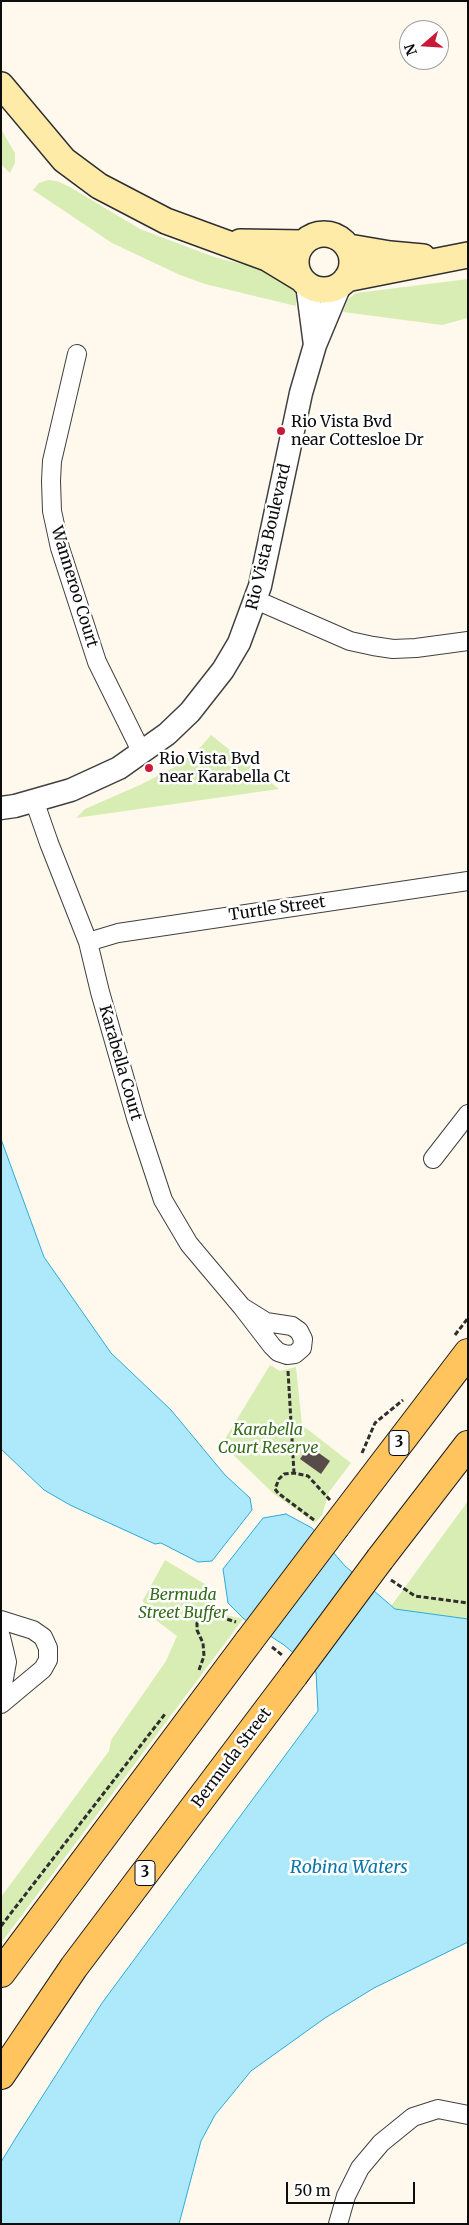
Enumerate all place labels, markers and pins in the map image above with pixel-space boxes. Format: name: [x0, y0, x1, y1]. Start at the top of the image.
place label: Rio Vista Bvd near Cottesloe Dr: [291, 412, 424, 450]
marker: Rio Vista Bvd near Cottesloe Dr: [275, 425, 287, 437]
place label: Rio Vista Bvd near Karabella Ct: [159, 749, 290, 787]
marker: Rio Vista Bvd near Karabella Ct: [143, 762, 155, 774]

